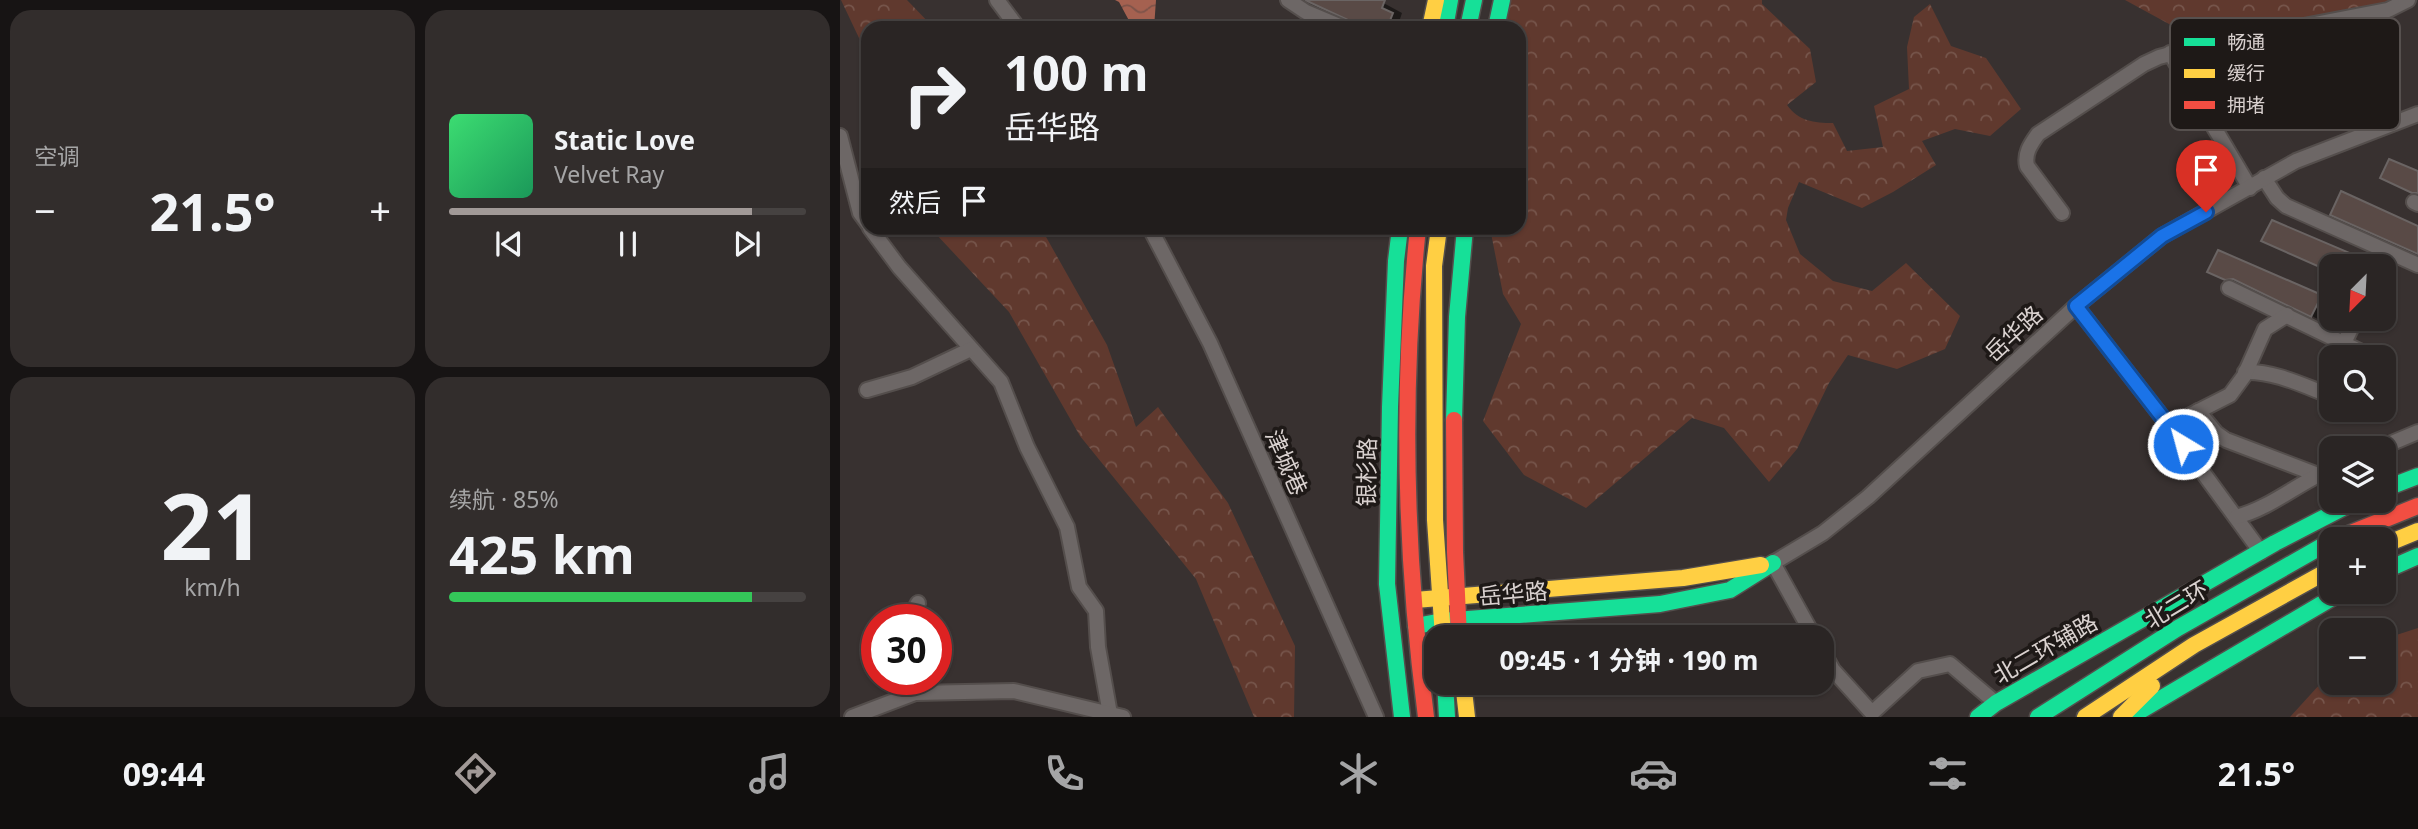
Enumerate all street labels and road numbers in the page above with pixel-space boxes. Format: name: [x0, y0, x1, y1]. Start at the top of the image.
street label: 岳华路: [1977, 298, 2049, 368]
street label: 津城巷: [1258, 424, 1316, 500]
street label: 银杉路: [1349, 437, 1383, 507]
street label: 北二环: [2138, 573, 2214, 635]
street label: 岳华路: [1477, 574, 1549, 612]
street label: 北二环辅路: [1987, 605, 2103, 691]

